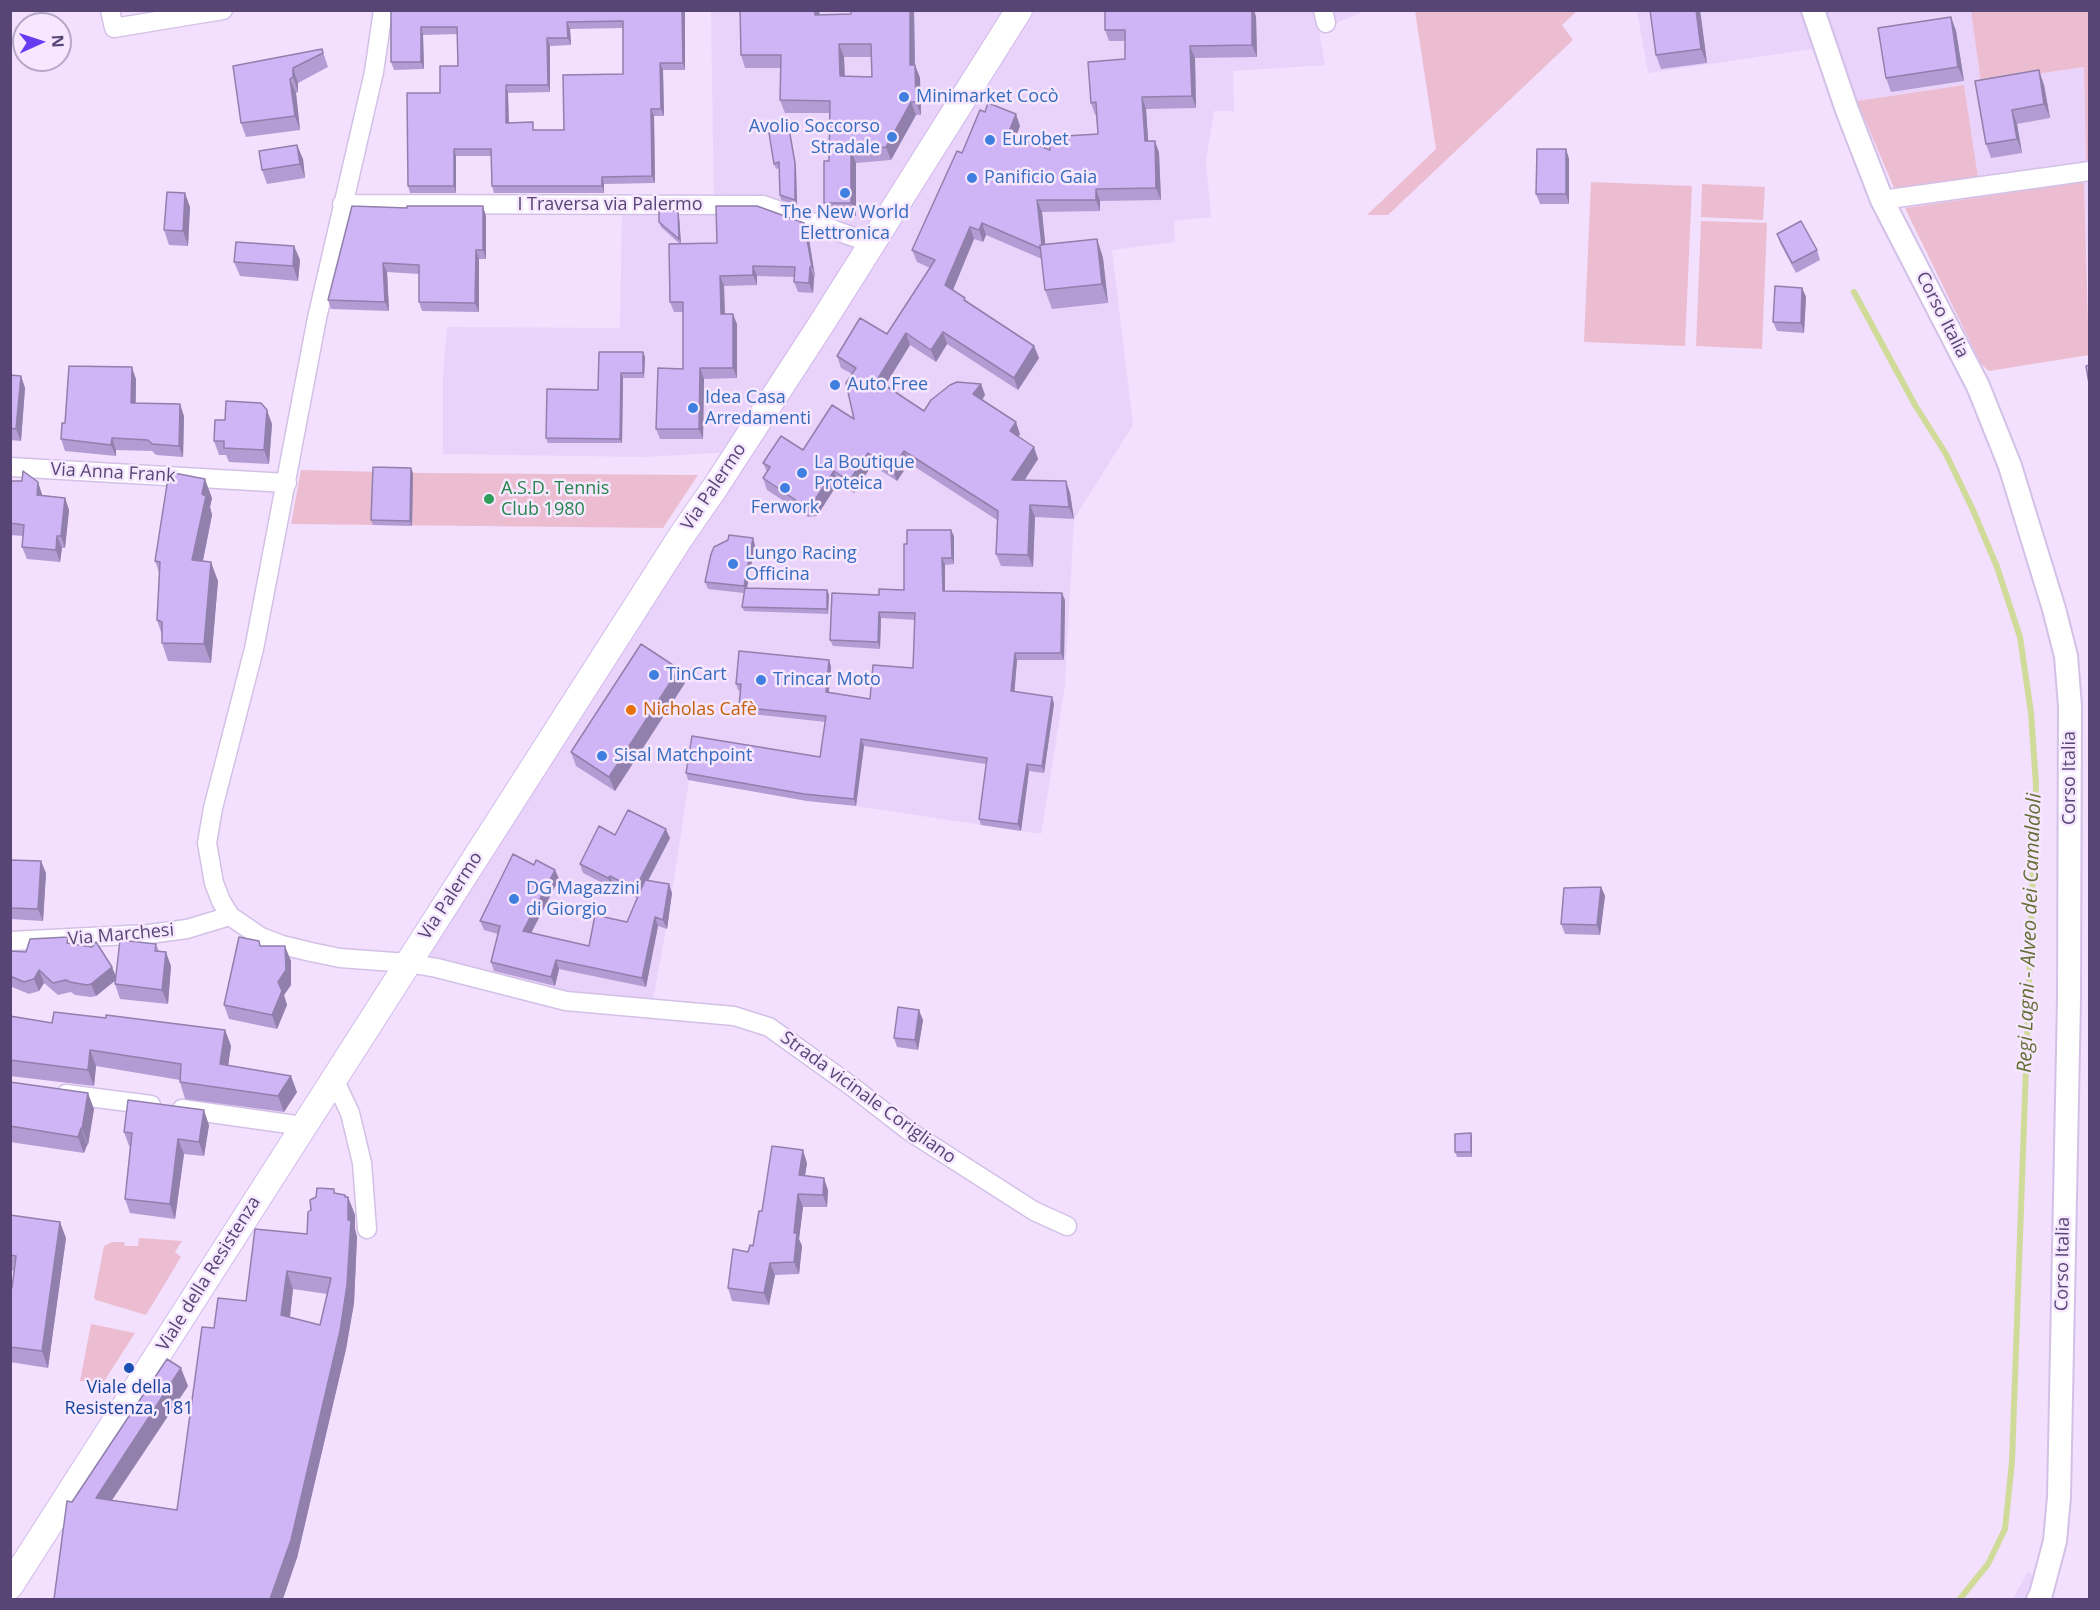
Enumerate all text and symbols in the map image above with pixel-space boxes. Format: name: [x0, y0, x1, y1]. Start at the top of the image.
north arrow: [12, 12, 72, 72]
text: N: [47, 34, 69, 48]
place label: Minimarket Cocò: [916, 86, 1059, 108]
marker: Minimarket Cocò: [897, 90, 911, 104]
place label: Avolio Soccorso Stradale: [749, 116, 880, 158]
place label: Eurobet: [1002, 129, 1069, 151]
marker: Avolio Soccorso Stradale: [885, 130, 899, 144]
marker: Eurobet: [983, 133, 997, 147]
place label: Panificio Gaia: [984, 167, 1097, 189]
marker: Panificio Gaia: [965, 171, 979, 185]
marker: The New World Elettronica: [838, 186, 852, 200]
street label: I Traversa via Palermo: [517, 194, 703, 216]
place label: The New World Elettronica: [781, 202, 909, 244]
street label: Corso Italia: [1911, 268, 1973, 362]
place label: Auto Free: [847, 374, 928, 396]
marker: Auto Free: [828, 378, 842, 392]
place label: Idea Casa Arredamenti: [705, 387, 811, 430]
marker: Idea Casa Arredamenti: [686, 401, 700, 415]
street label: Via Palermo: [677, 439, 751, 535]
place label: La Boutique Proteica: [814, 452, 915, 494]
street label: Via Anna Frank: [50, 459, 176, 487]
marker: La Boutique Proteica: [795, 466, 809, 480]
place label: A.S.D. Tennis Club 1980: [501, 478, 609, 520]
marker: Ferwork: [778, 481, 792, 495]
marker: A.S.D. Tennis Club 1980: [482, 492, 496, 506]
place label: Ferwork: [751, 497, 819, 519]
place label: Lungo Racing Officina: [745, 543, 857, 586]
marker: Lungo Racing Officina: [726, 557, 740, 571]
place label: TinCart: [666, 664, 727, 686]
marker: TinCart: [647, 668, 661, 682]
place label: Trincar Moto: [773, 669, 881, 691]
marker: Trincar Moto: [754, 673, 768, 687]
place label: Nicholas Cafè: [643, 699, 757, 721]
marker: Nicholas Cafè: [624, 703, 638, 717]
street label: Corso Italia: [2059, 731, 2081, 825]
place label: Sisal Matchpoint: [614, 745, 752, 767]
marker: Sisal Matchpoint: [595, 749, 609, 763]
water label: Regi Lagni - Alveo dei Camaldoli: [2013, 793, 2047, 1073]
street label: Via Palermo: [415, 848, 487, 944]
place label: DG Magazzini di Giorgio: [526, 878, 640, 920]
marker: DG Magazzini di Giorgio: [507, 892, 521, 906]
street label: Via Marchesi: [67, 920, 175, 950]
street label: Strada vicinale Corigliano: [776, 1027, 960, 1169]
street label: Viale della Resistenza: [153, 1193, 265, 1355]
street label: Corso Italia: [2051, 1217, 2075, 1311]
marker: Viale della Resistenza, 181: [122, 1361, 136, 1375]
place label: Viale della Resistenza, 181: [64, 1377, 194, 1420]

